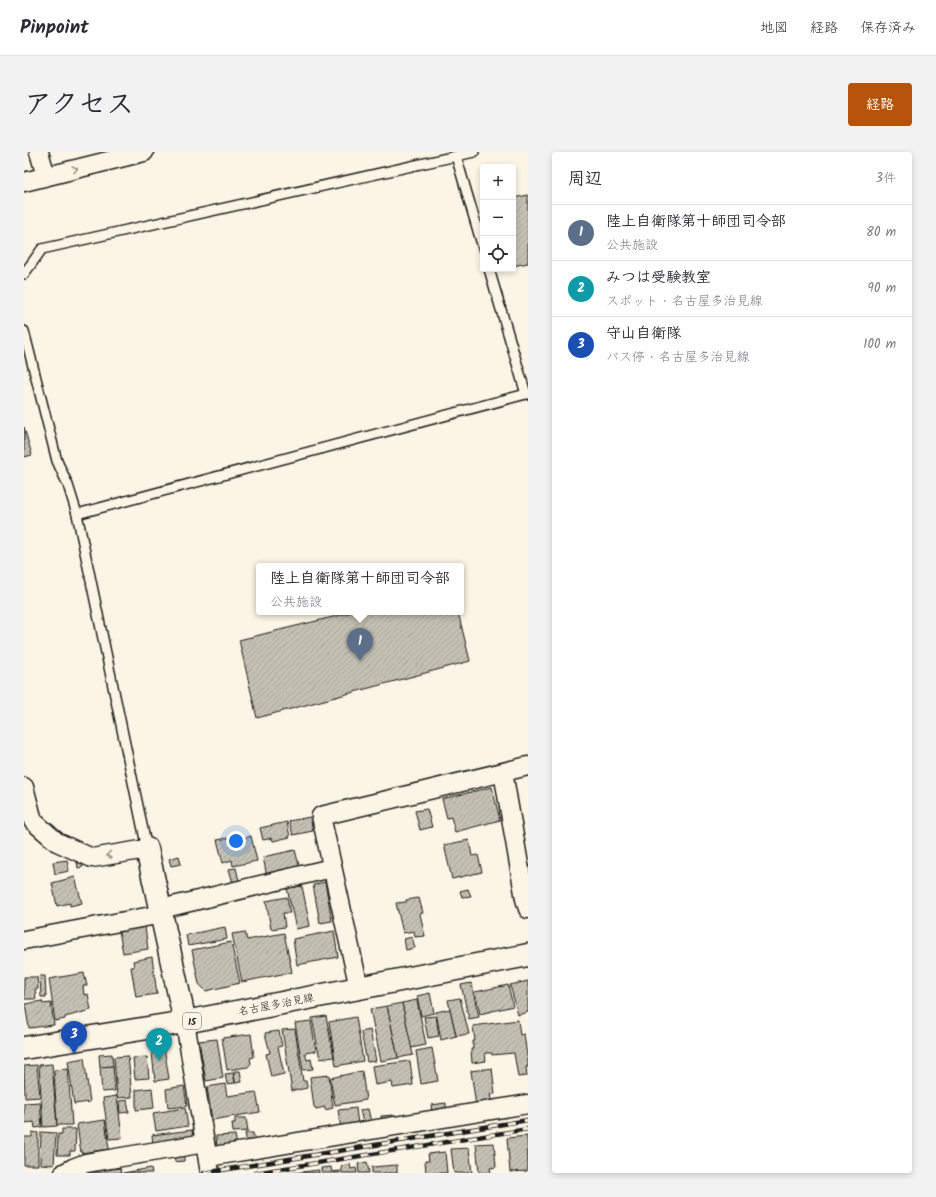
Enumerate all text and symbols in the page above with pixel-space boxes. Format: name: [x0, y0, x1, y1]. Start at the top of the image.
text: Pinpoint: [20, 13, 89, 43]
text: 地図: [760, 17, 788, 39]
text: 経路: [810, 17, 838, 39]
text: 保存済み: [860, 17, 916, 39]
text: アクセス: [24, 83, 134, 128]
button: 経路: [848, 83, 912, 126]
map controls: [480, 164, 516, 272]
button: +: [480, 164, 516, 200]
one-way arrow: [72, 165, 79, 174]
text: 周辺: [568, 166, 602, 193]
text: 3件: [876, 168, 896, 189]
button: −: [480, 200, 516, 236]
text: 陸上自衛隊第十師団司令部: [606, 210, 786, 234]
text: 1: [579, 222, 583, 243]
text: 80 m: [866, 222, 896, 243]
text: 公共施設: [606, 235, 658, 256]
button: locate: [480, 236, 516, 272]
text: みつは受験教室: [606, 266, 711, 290]
text: 2: [577, 278, 585, 299]
text: 90 m: [868, 278, 896, 299]
text: スポット · 名古屋多治見線: [606, 291, 763, 312]
text: 守山自衛隊: [606, 322, 681, 346]
text: 3: [577, 334, 585, 355]
text: 100 m: [863, 334, 896, 355]
text: バス停 · 名古屋多治見線: [606, 347, 750, 368]
popup: [256, 563, 464, 615]
text: 陸上自衛隊第十師団司令部: [270, 567, 450, 591]
text: 公共施設: [270, 592, 322, 613]
pin: 1: [347, 628, 373, 661]
your location: [226, 831, 246, 851]
one-way arrow: [106, 850, 112, 859]
street label: 名古屋多治見線: [237, 989, 316, 1021]
road number: 15: [183, 1013, 201, 1029]
pin: 3: [61, 1021, 87, 1054]
pin: 2: [146, 1028, 172, 1061]

